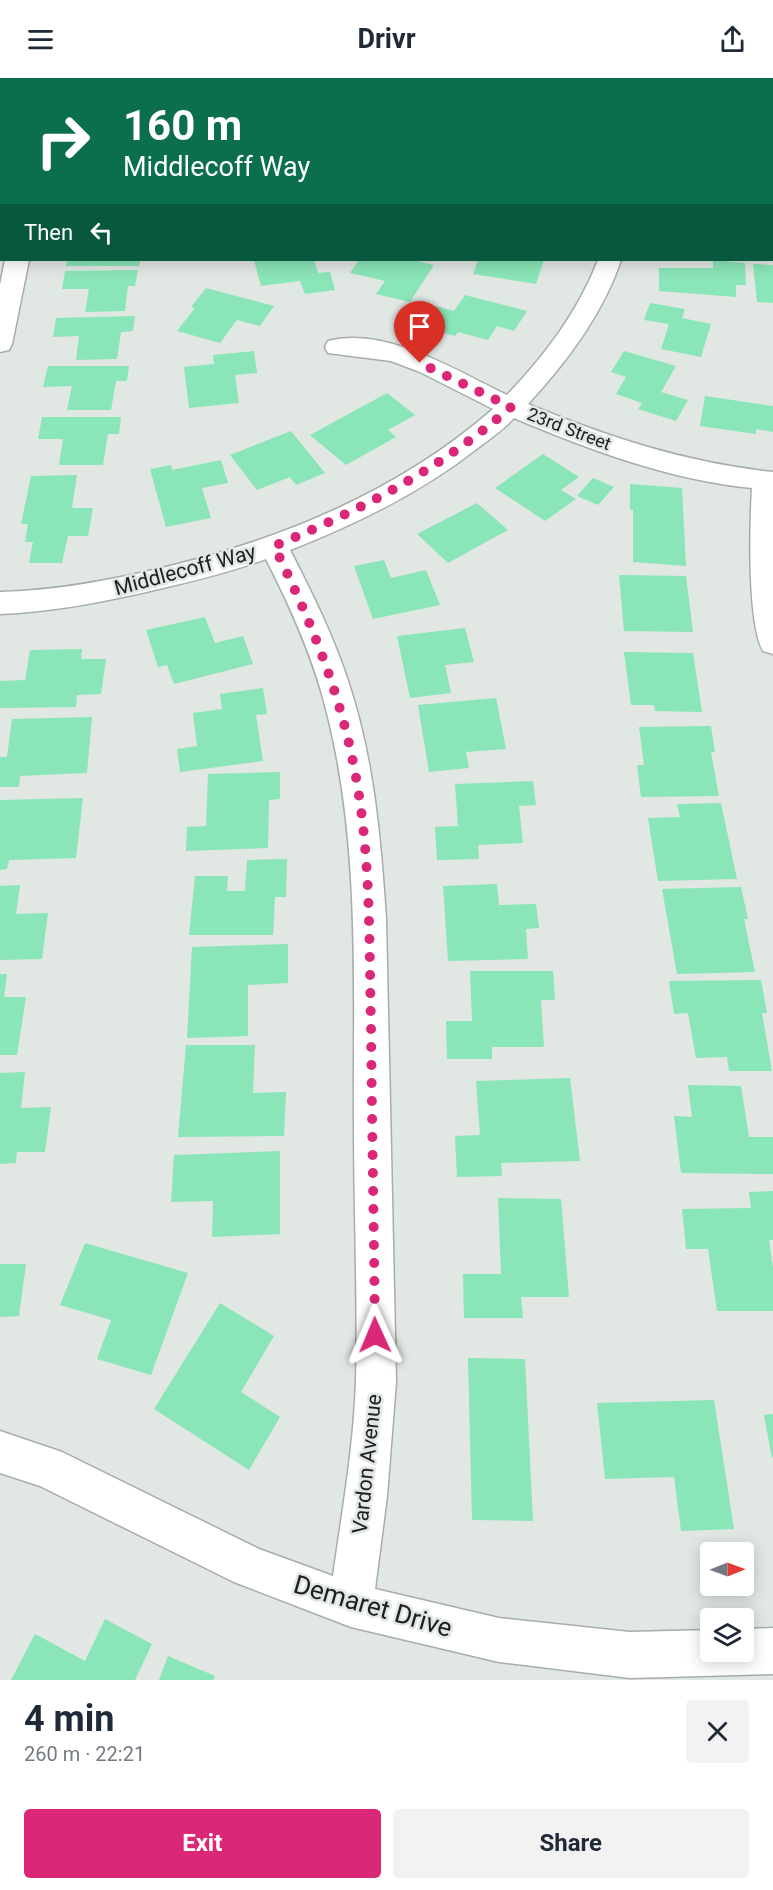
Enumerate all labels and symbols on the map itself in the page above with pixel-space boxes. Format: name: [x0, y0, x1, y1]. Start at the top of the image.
pin: [394, 301, 445, 363]
street label: 23rd Street: [524, 403, 614, 454]
street label: Middlecoff Way: [112, 540, 259, 600]
position arrow: [343, 1303, 407, 1367]
street label: Vardon Avenue: [348, 1393, 386, 1535]
north arrow: [700, 1542, 754, 1596]
street label: Demaret Drive: [290, 1569, 456, 1643]

